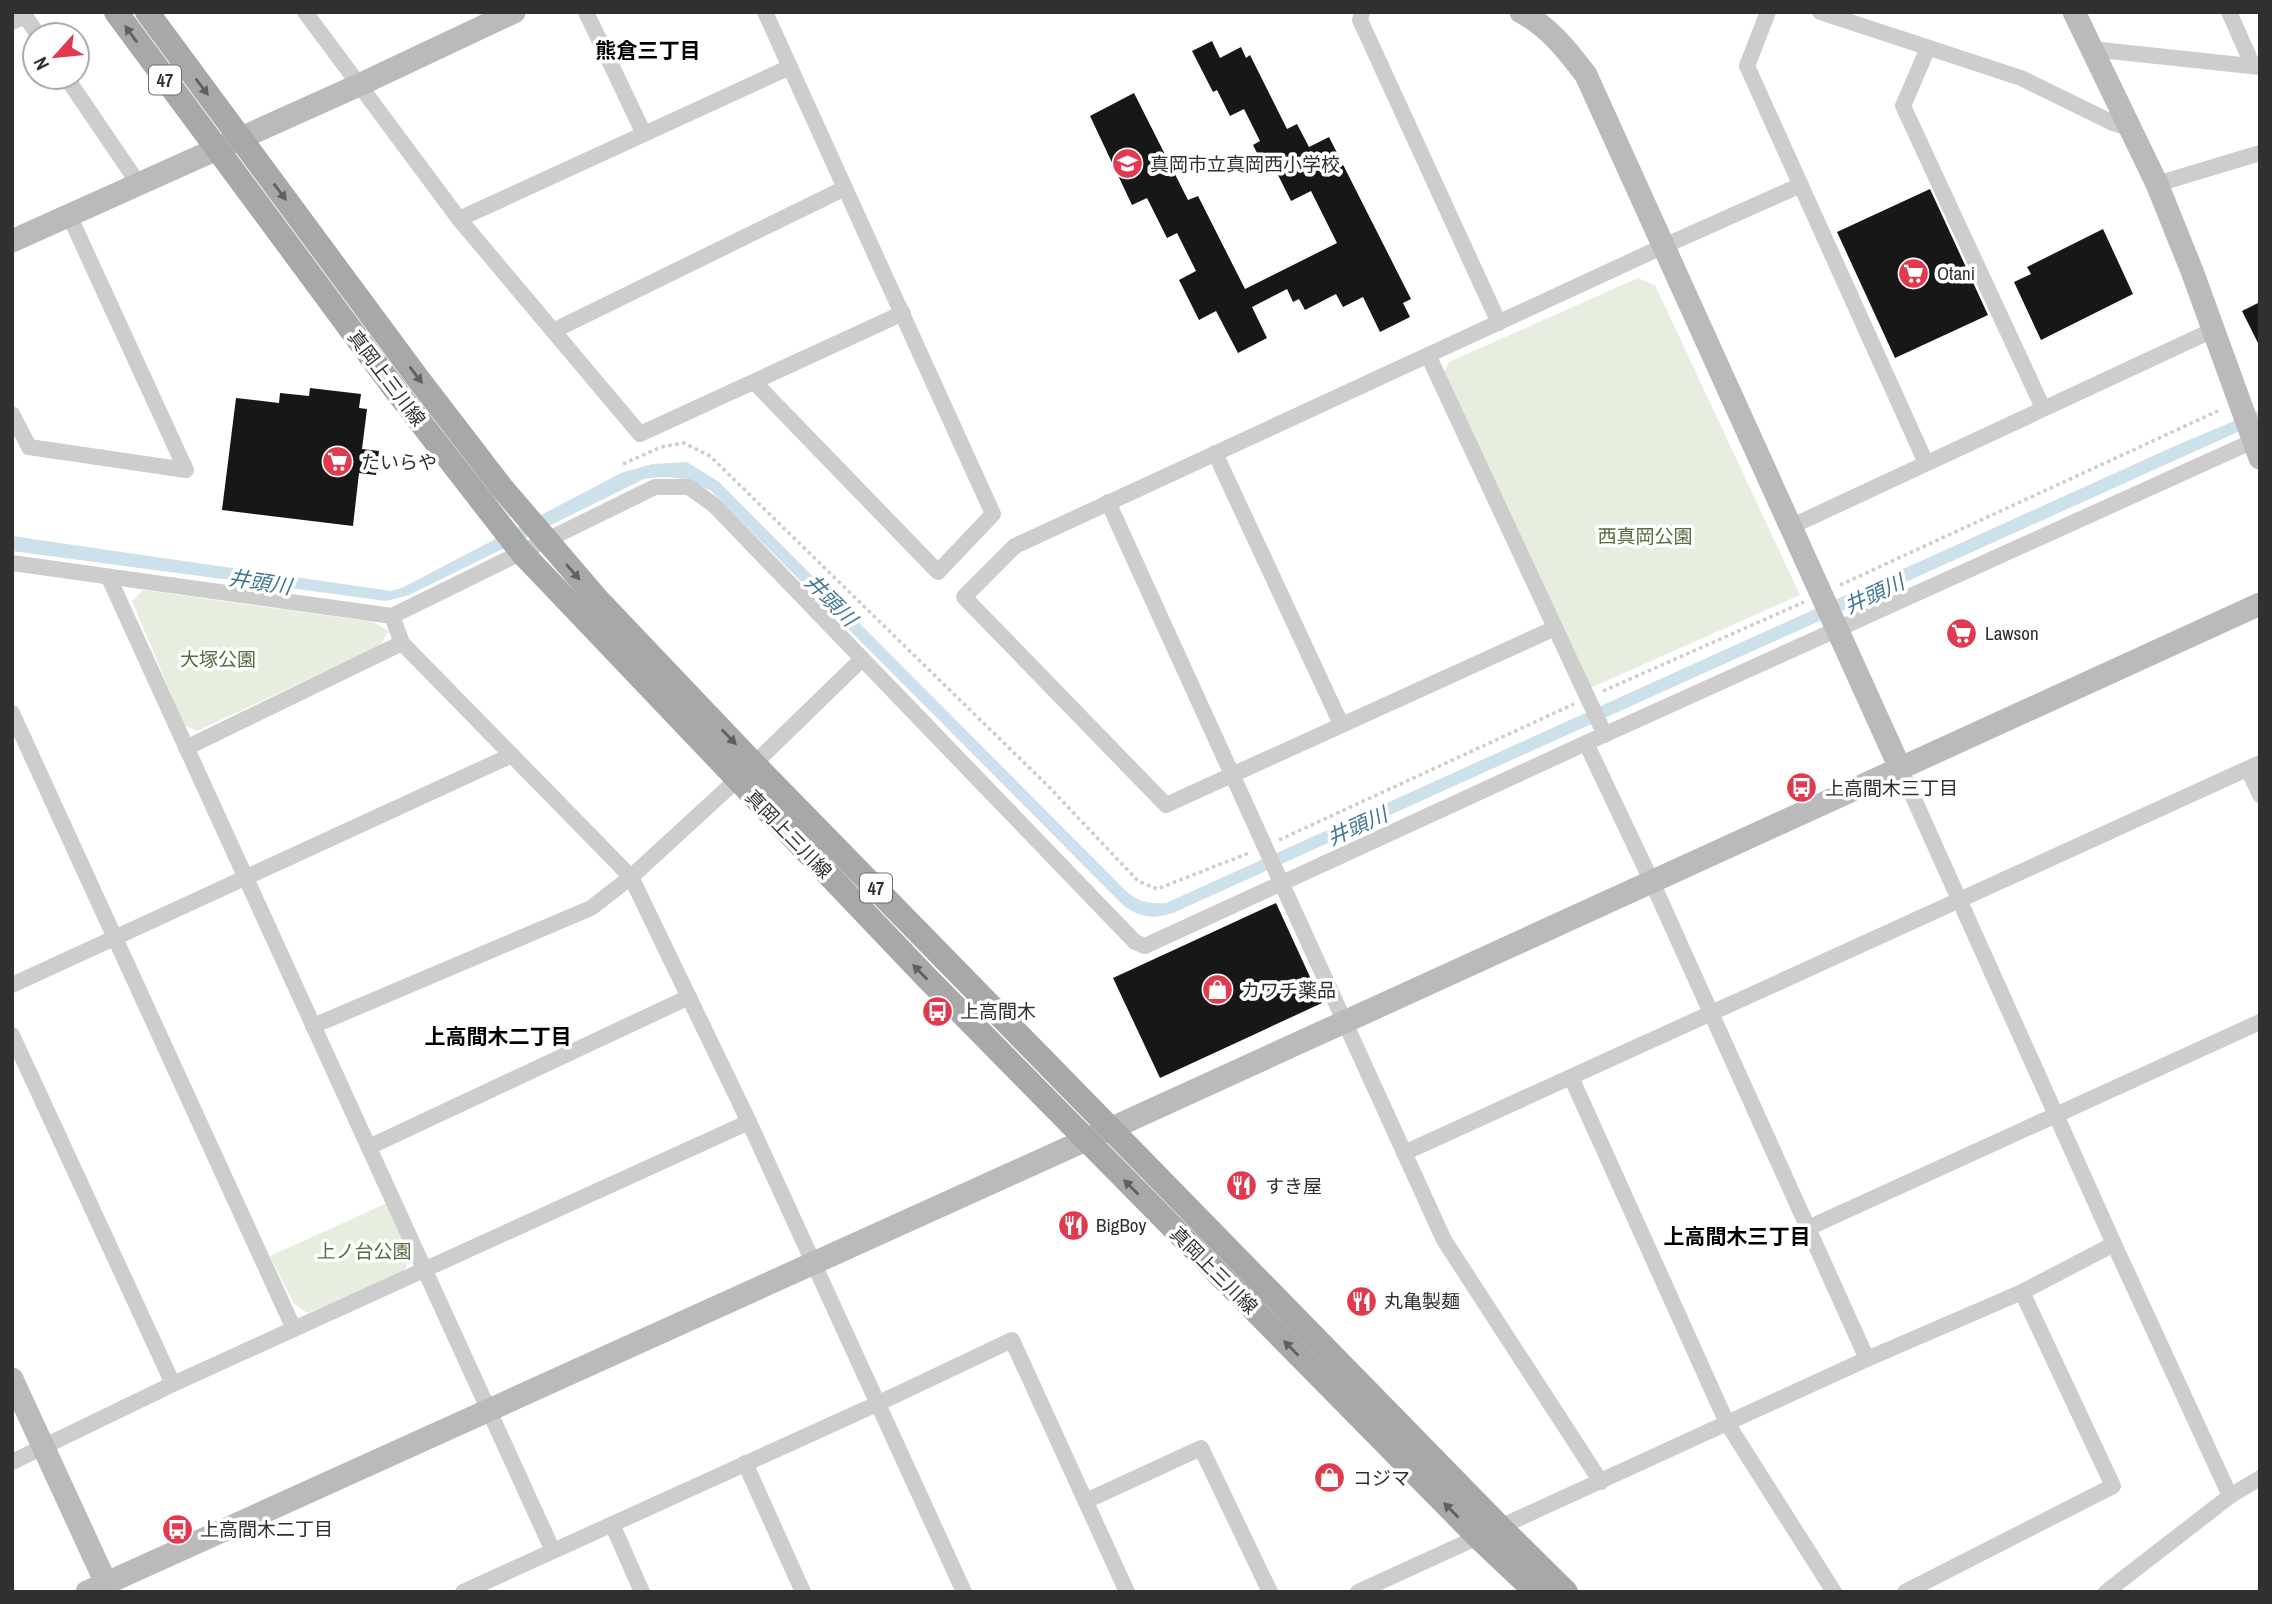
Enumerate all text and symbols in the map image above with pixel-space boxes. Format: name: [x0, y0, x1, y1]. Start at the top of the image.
north arrow: [21, 21, 91, 91]
one-way arrow: [124, 25, 138, 43]
district label: 熊倉三丁目: [596, 36, 701, 65]
text: N: [27, 53, 55, 75]
road number: 47: [149, 66, 181, 94]
one-way arrow: [195, 78, 209, 96]
school or university icon: 真岡市立真岡西小学校: [1110, 147, 1144, 181]
place label: 真岡市立真岡西小学校: [1150, 151, 1340, 177]
one-way arrow: [273, 183, 287, 201]
supermarket icon: Otani: [1897, 256, 1931, 290]
place label: Otani: [1937, 260, 1975, 286]
street label: 真岡上三川線: [342, 325, 432, 431]
one-way arrow: [409, 366, 423, 384]
supermarket icon: たいらや: [321, 445, 355, 479]
place label: たいらや: [361, 449, 437, 475]
park label: 西真岡公園: [1597, 523, 1693, 549]
water label: 井頭川: [227, 563, 295, 602]
one-way arrow: [565, 563, 580, 580]
water label: 井頭川: [798, 567, 865, 634]
water label: 井頭川: [1839, 567, 1910, 620]
supermarket icon: Lawson: [1945, 616, 1979, 650]
place label: Lawson: [1985, 620, 2039, 646]
park label: 大塚公園: [180, 646, 256, 672]
one-way arrow: [721, 728, 737, 746]
bus stop icon: 上高間木三丁目: [1785, 771, 1819, 805]
place label: 上高間木三丁目: [1825, 775, 1958, 801]
street label: 真岡上三川線: [740, 784, 838, 884]
water label: 井頭川: [1322, 799, 1394, 852]
road number: 47: [860, 874, 892, 903]
one-way arrow: [913, 964, 929, 981]
shop icon: カワチ薬品: [1201, 973, 1235, 1007]
place label: カワチ薬品: [1241, 977, 1336, 1003]
bus stop icon: 上高間木: [920, 994, 954, 1028]
place label: 上高間木: [960, 998, 1036, 1024]
district label: 上高間木二丁目: [425, 1022, 572, 1051]
restaurant icon: すき屋: [1225, 1169, 1259, 1203]
place label: すき屋: [1265, 1173, 1322, 1199]
one-way arrow: [1123, 1178, 1140, 1195]
restaurant icon: BigBoy: [1056, 1208, 1090, 1242]
place label: BigBoy: [1096, 1212, 1146, 1238]
street label: 真岡上三川線: [1164, 1220, 1264, 1320]
district label: 上高間木三丁目: [1664, 1222, 1811, 1251]
park label: 上ノ台公園: [316, 1238, 412, 1264]
restaurant icon: 丸亀製麺: [1344, 1284, 1378, 1318]
place label: 丸亀製麺: [1384, 1288, 1460, 1314]
one-way arrow: [1283, 1340, 1300, 1357]
shop icon: コジマ: [1313, 1461, 1347, 1495]
place label: コジマ: [1353, 1465, 1410, 1491]
one-way arrow: [1444, 1502, 1460, 1519]
bus stop icon: 上高間木二丁目: [160, 1512, 194, 1546]
place label: 上高間木二丁目: [200, 1516, 333, 1542]

